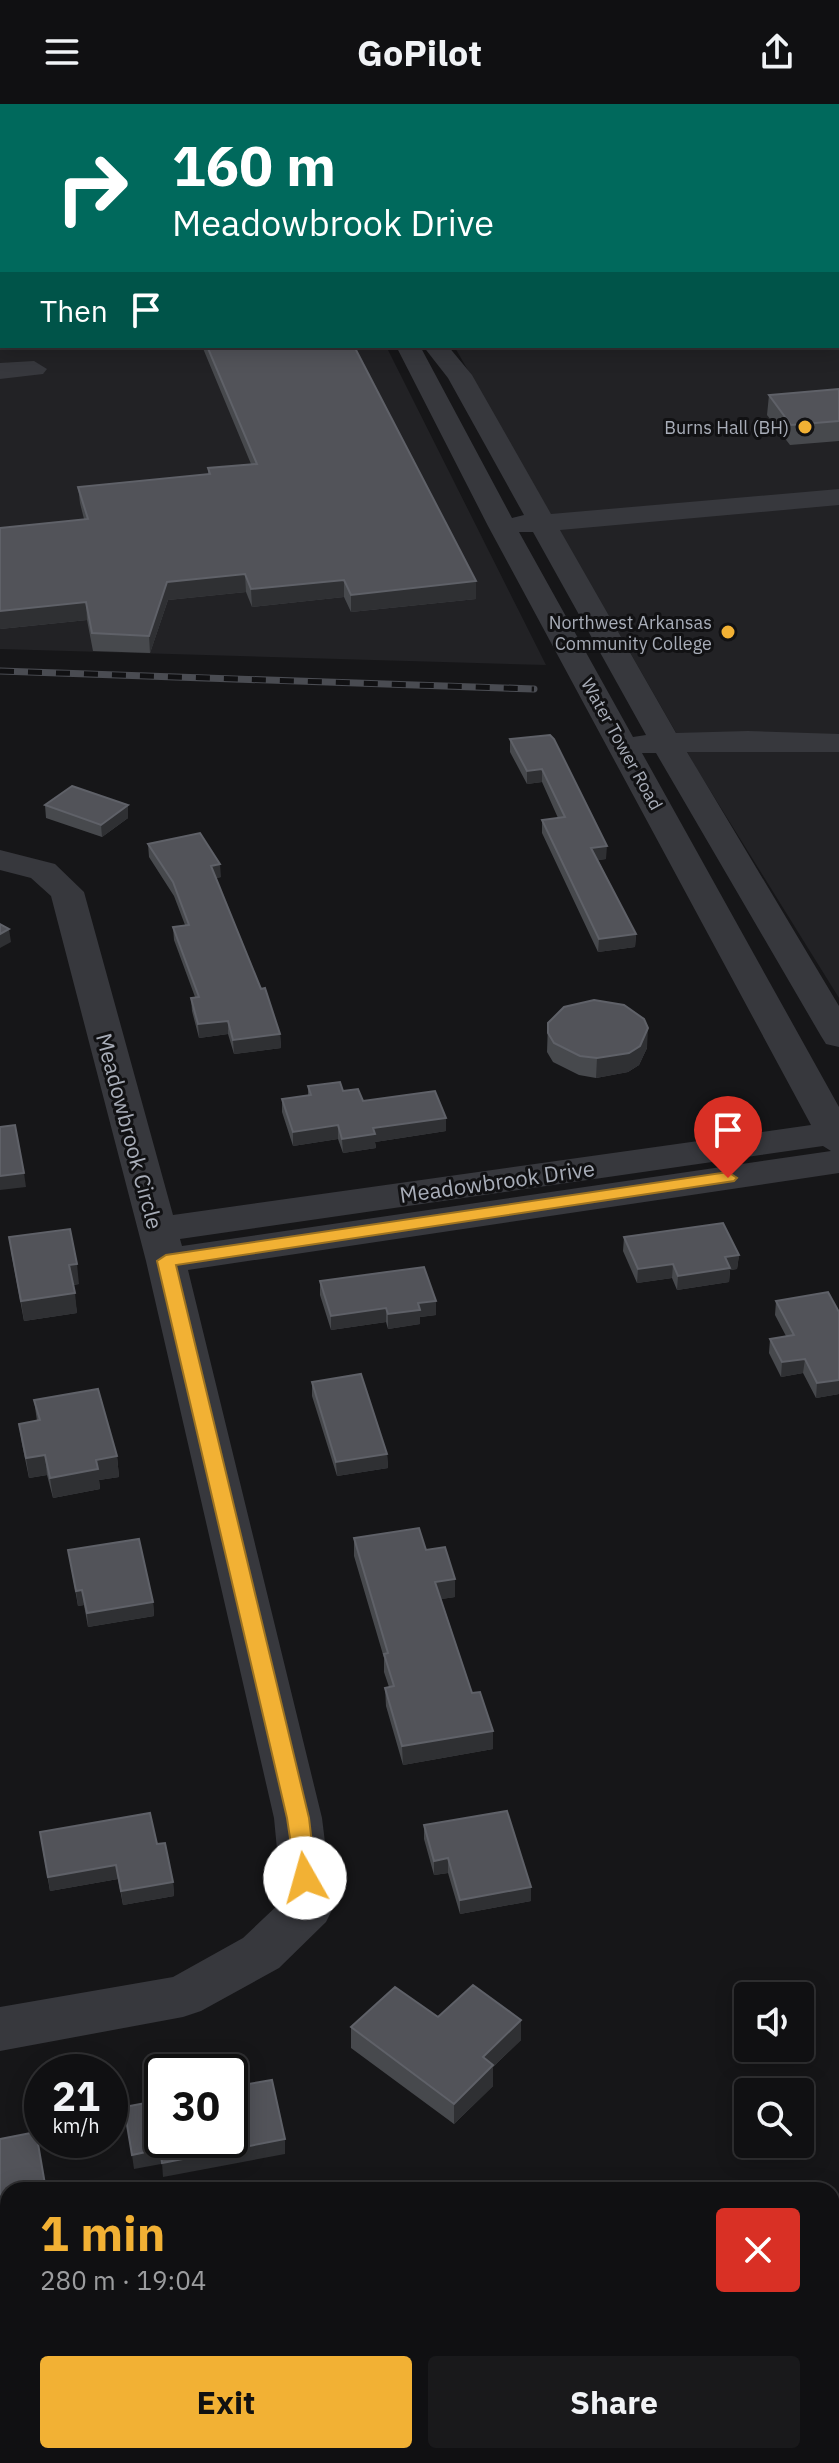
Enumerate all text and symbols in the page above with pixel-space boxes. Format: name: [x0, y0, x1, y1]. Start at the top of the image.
text: GoPilot: [357, 29, 482, 76]
icon: menu: [40, 30, 84, 74]
icon: share: [755, 30, 799, 74]
text: 160 m: [172, 129, 336, 201]
icon: right: [40, 136, 144, 240]
text: Meadowbrook Drive: [172, 199, 494, 246]
icon: arrive: [124, 288, 168, 332]
text: Then: [40, 291, 108, 330]
place label: Burns Hall (BH): [664, 416, 789, 439]
marker: Burns Hall (BH): [796, 418, 814, 436]
place label: Northwest Arkansas Community College: [549, 611, 712, 655]
marker: Northwest Arkansas Community College: [719, 623, 737, 641]
street label: Water Tower Road: [576, 674, 668, 814]
street label: Meadowbrook Circle: [90, 1030, 170, 1232]
pin: [694, 1096, 762, 1178]
icon: arrive: [706, 1108, 750, 1152]
street label: Meadowbrook Drive: [398, 1153, 596, 1209]
position arrow: [263, 1836, 347, 1920]
map controls: [734, 1982, 814, 2158]
button: sound: [734, 1982, 814, 2062]
speed limit sign: 30: [144, 2054, 248, 2158]
text: 21: [52, 2070, 100, 2122]
button: search: [734, 2078, 814, 2158]
text: km/h: [52, 2112, 100, 2139]
text: 1 min: [40, 2202, 165, 2264]
button: close: [716, 2208, 800, 2292]
text: 280 m · 19:04: [40, 2263, 206, 2297]
button: Exit: [40, 2356, 412, 2448]
button: Share: [428, 2356, 800, 2448]

